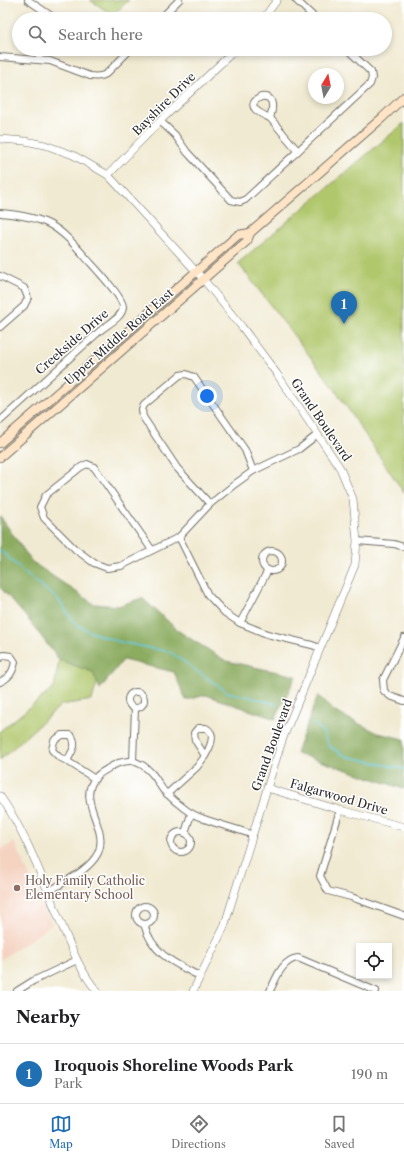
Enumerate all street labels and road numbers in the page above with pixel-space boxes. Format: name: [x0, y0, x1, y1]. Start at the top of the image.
street label: Bayshire Drive: [129, 69, 199, 138]
street label: Upper Middle Road East: [61, 285, 177, 388]
street label: Creekside Drive: [32, 306, 111, 377]
street label: Grand Boulevard: [288, 375, 355, 465]
street label: Grand Boulevard: [248, 696, 295, 793]
street label: Falgarwood Drive: [289, 775, 390, 818]

